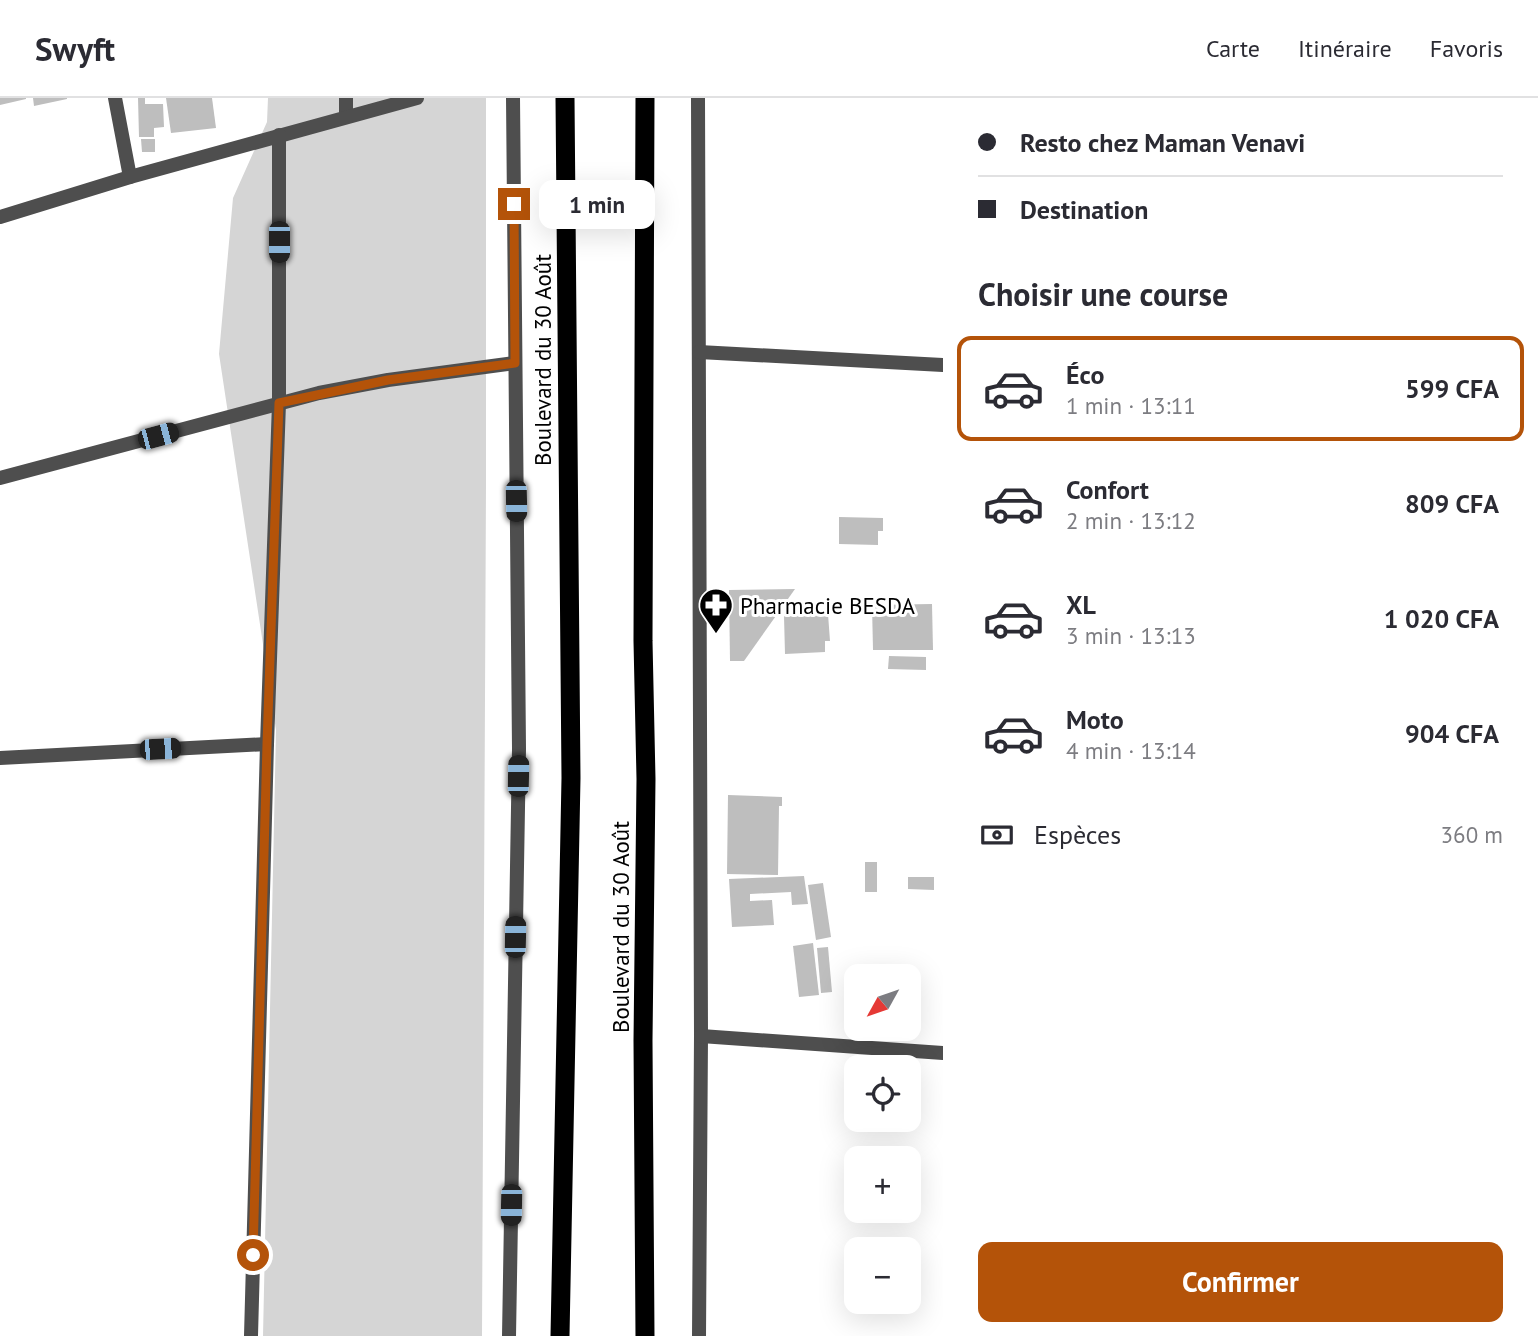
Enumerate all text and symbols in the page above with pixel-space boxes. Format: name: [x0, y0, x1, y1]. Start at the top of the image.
text: Swyft: [35, 27, 115, 70]
text: Carte: [1206, 33, 1260, 64]
text: Itinéraire: [1298, 33, 1392, 64]
text: Favoris: [1430, 33, 1503, 64]
text: Resto chez Maman Venavi: [1020, 126, 1305, 159]
callout: 1 min: [538, 180, 654, 228]
route end: [498, 188, 530, 220]
text: 1 min: [569, 190, 625, 219]
text: Destination: [1020, 193, 1148, 226]
car: [269, 221, 290, 263]
street label: Boulevard du 30 Août: [528, 254, 557, 466]
text: Choisir une course: [978, 273, 1228, 315]
icon: car: [982, 357, 1045, 420]
text: Éco: [1066, 358, 1104, 391]
text: 599 CFA: [1405, 372, 1499, 405]
text: 1 min · 13:11: [1066, 391, 1196, 420]
car: [135, 420, 182, 452]
icon: car: [982, 472, 1045, 535]
text: Confort: [1066, 473, 1149, 506]
car: [506, 480, 527, 522]
text: 809 CFA: [1405, 487, 1499, 520]
text: 2 min · 13:12: [1066, 506, 1196, 535]
pharmacy icon: Pharmacie BESDA: [697, 586, 735, 635]
icon: car: [982, 587, 1045, 650]
text: XL: [1066, 588, 1096, 621]
place label: Pharmacie BESDA: [740, 591, 916, 620]
text: 1 020 CFA: [1384, 602, 1499, 635]
text: 3 min · 13:13: [1066, 621, 1196, 650]
icon: car: [982, 702, 1045, 765]
text: Moto: [1066, 703, 1124, 736]
text: 904 CFA: [1405, 717, 1499, 750]
text: 4 min · 13:14: [1066, 736, 1196, 765]
car: [139, 737, 182, 761]
car: [508, 755, 529, 797]
icon: cash: [978, 816, 1016, 854]
text: Espèces: [1034, 818, 1121, 851]
text: 360 m: [1441, 820, 1503, 849]
street label: Boulevard du 30 Août: [606, 821, 635, 1033]
car: [505, 916, 526, 958]
north arrow: [844, 964, 920, 1041]
map controls: [844, 964, 921, 1314]
button: locate: [844, 1055, 921, 1132]
button: +: [844, 1146, 921, 1223]
car: [501, 1184, 522, 1226]
button: −: [844, 1237, 921, 1314]
route start: [237, 1239, 269, 1271]
button: Confirmer: [978, 1242, 1503, 1322]

